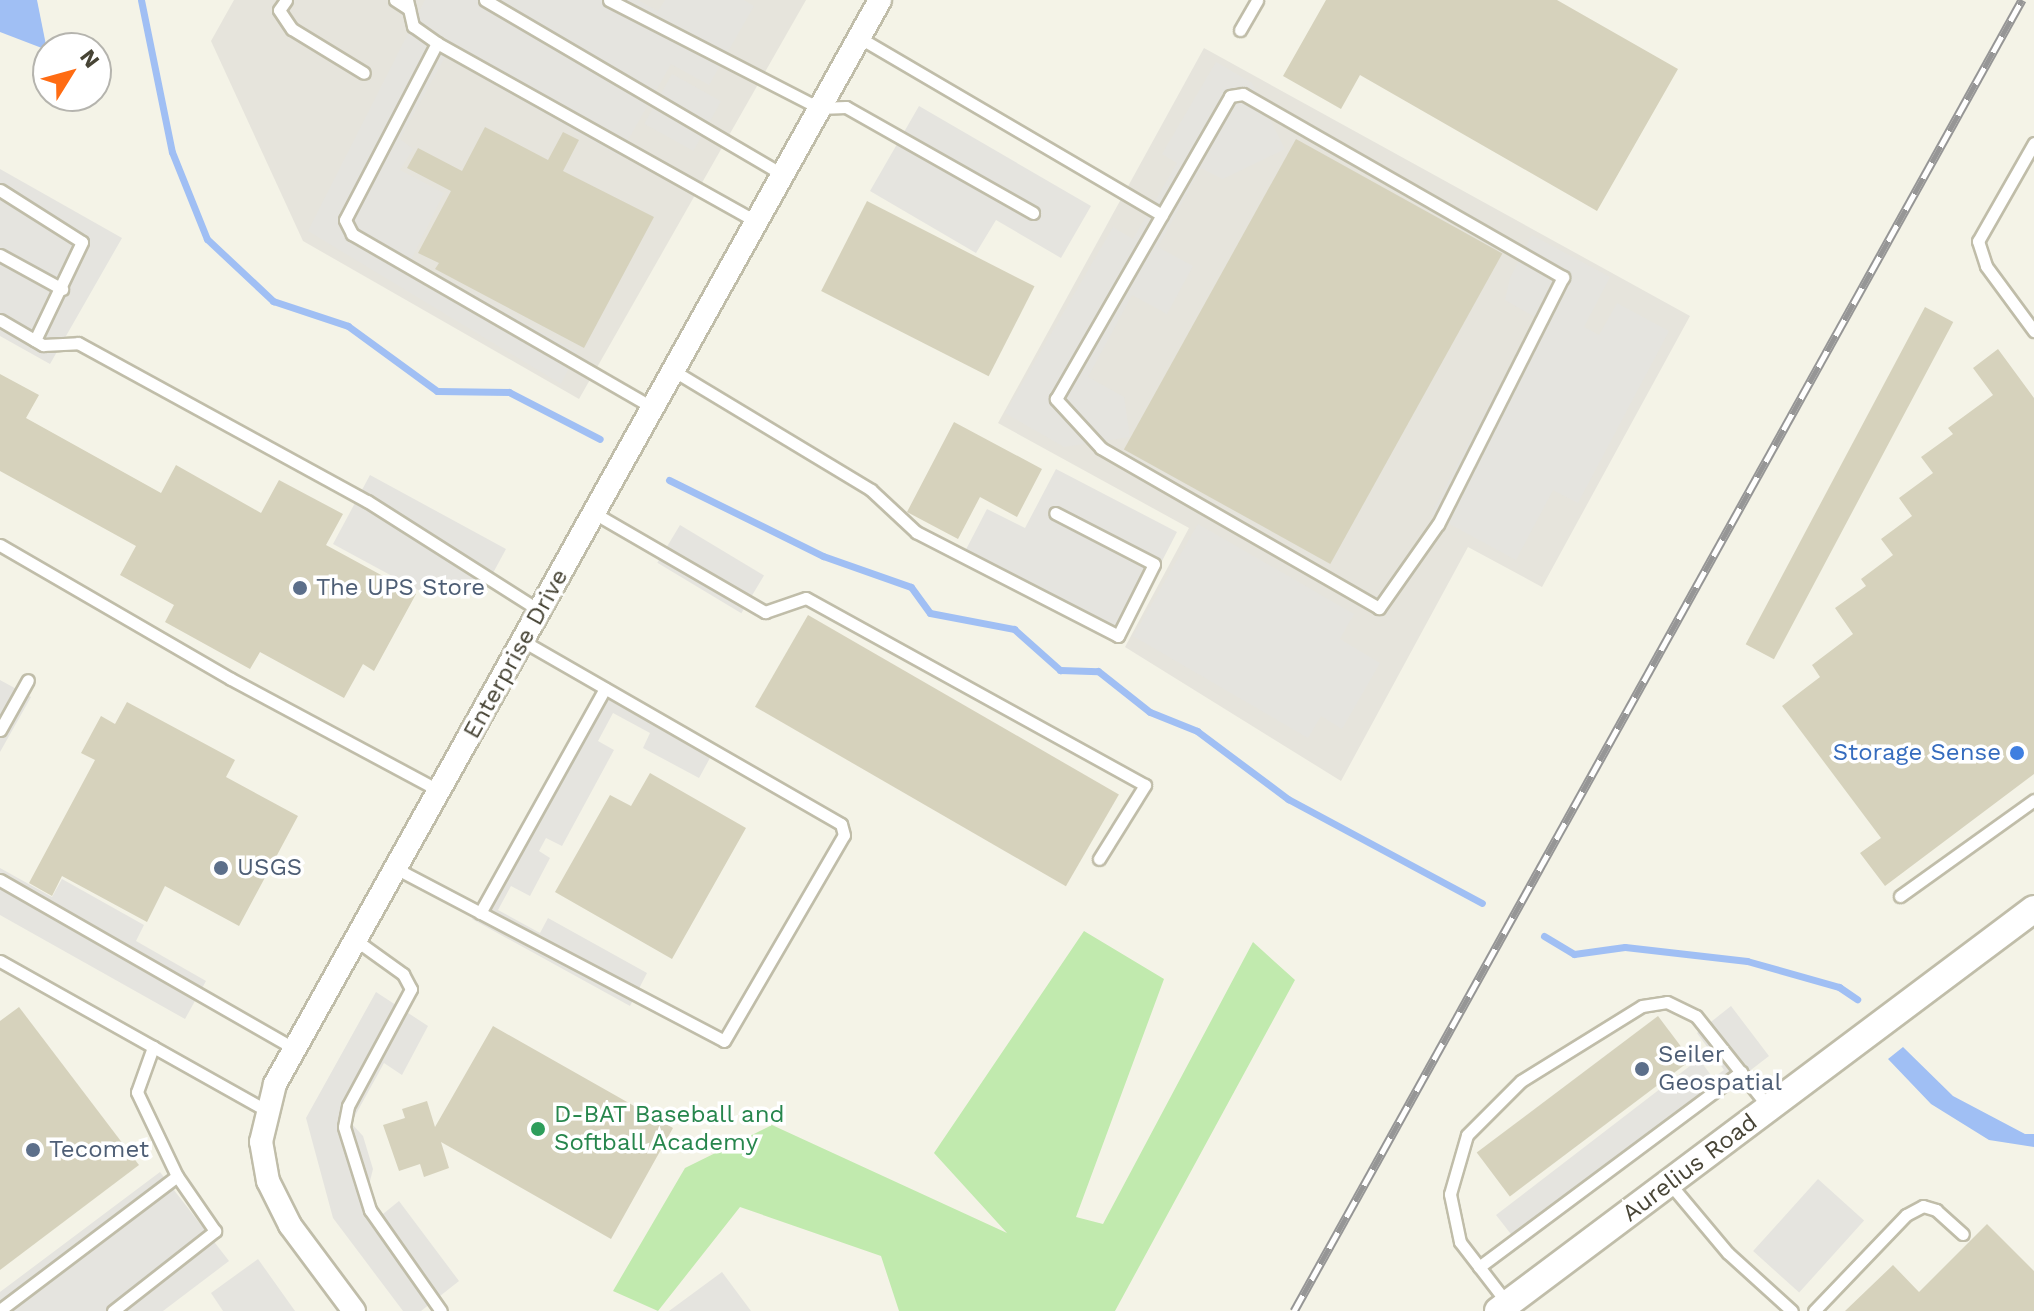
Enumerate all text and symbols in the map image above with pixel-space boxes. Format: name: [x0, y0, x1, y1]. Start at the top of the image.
north arrow: [32, 32, 112, 112]
text: N: [75, 44, 105, 72]
street label: Enterprise Drive: [458, 564, 574, 744]
place label: The UPS Store: [316, 574, 485, 602]
marker: The UPS Store: [291, 579, 309, 597]
place label: Storage Sense: [1833, 739, 2001, 767]
marker: Storage Sense: [2008, 744, 2026, 762]
place label: USGS: [237, 854, 302, 882]
marker: USGS: [212, 859, 230, 877]
place label: Seiler Geospatial: [1658, 1041, 1782, 1097]
marker: Seiler Geospatial: [1633, 1060, 1651, 1078]
place label: D-BAT Baseball and Softball Academy: [554, 1101, 786, 1157]
street label: Aurelius Road: [1617, 1108, 1763, 1228]
marker: D-BAT Baseball and Softball Academy: [529, 1120, 547, 1138]
place label: Tecomet: [49, 1136, 149, 1164]
marker: Tecomet: [24, 1141, 42, 1159]

